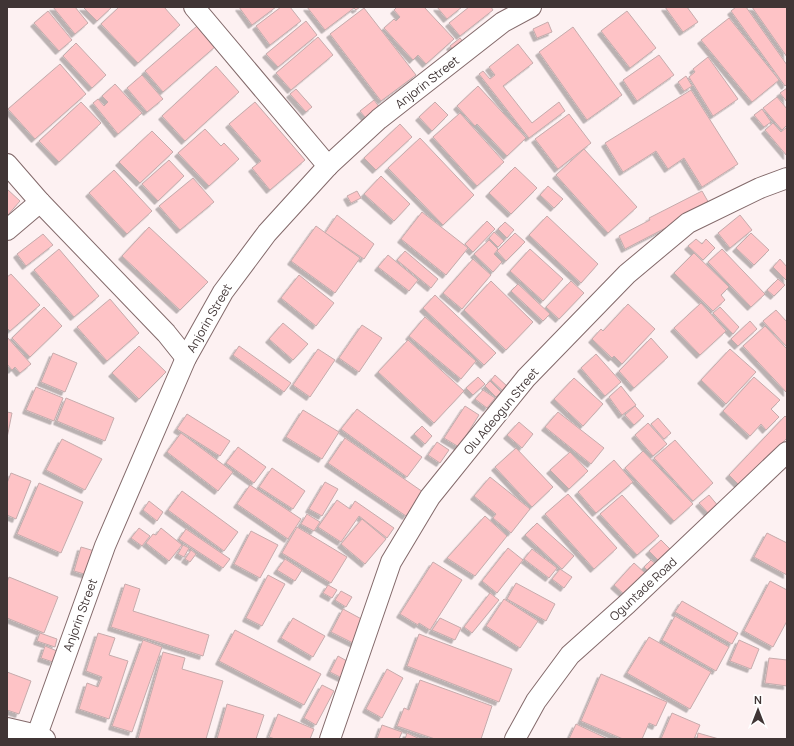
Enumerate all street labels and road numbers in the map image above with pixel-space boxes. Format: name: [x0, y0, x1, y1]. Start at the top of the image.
street label: Anjorin Street: [392, 52, 463, 112]
street label: Anjorin Street: [182, 280, 236, 355]
street label: Olu Adeogun Street: [460, 364, 543, 458]
street label: Oguntade Road: [606, 553, 680, 625]
street label: Anjorin Street: [59, 576, 101, 654]

